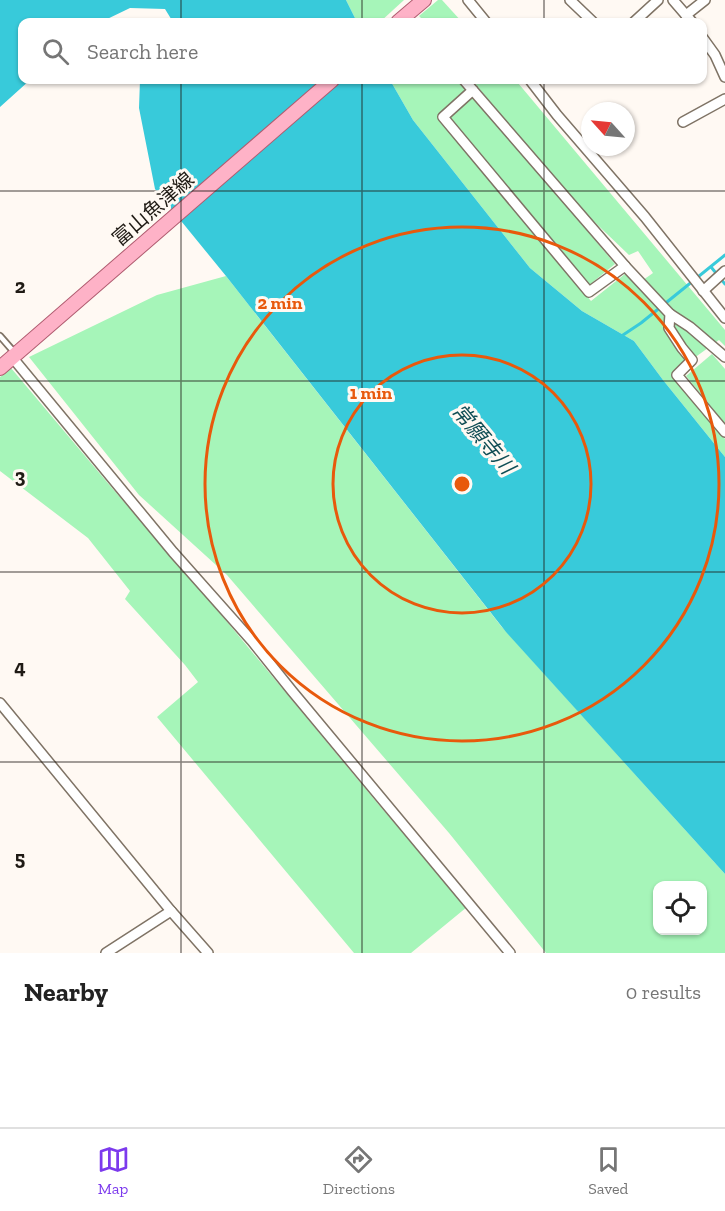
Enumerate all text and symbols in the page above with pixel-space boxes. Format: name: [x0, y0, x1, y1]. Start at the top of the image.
search box: [18, 18, 707, 84]
icon: search: [39, 35, 72, 68]
text: Search here: [87, 38, 198, 65]
north arrow: [581, 102, 635, 156]
street label: 富山魚津線: [107, 167, 199, 251]
text: 2: [15, 274, 26, 298]
text: 2 min: [258, 292, 303, 314]
text: 1 min: [350, 382, 393, 404]
water label: 常願寺川: [447, 398, 521, 480]
text: 3: [15, 464, 26, 488]
centre of rings: [452, 474, 472, 494]
text: 4: [14, 655, 26, 679]
text: 5: [15, 846, 25, 870]
map controls: [653, 881, 707, 935]
button: locate: [653, 881, 707, 935]
text: Nearby: [24, 976, 108, 1008]
text: 0 results: [626, 980, 701, 1004]
tab: Map: [97, 1143, 130, 1198]
tab: Directions: [323, 1143, 395, 1198]
tab: Saved: [588, 1143, 628, 1198]

